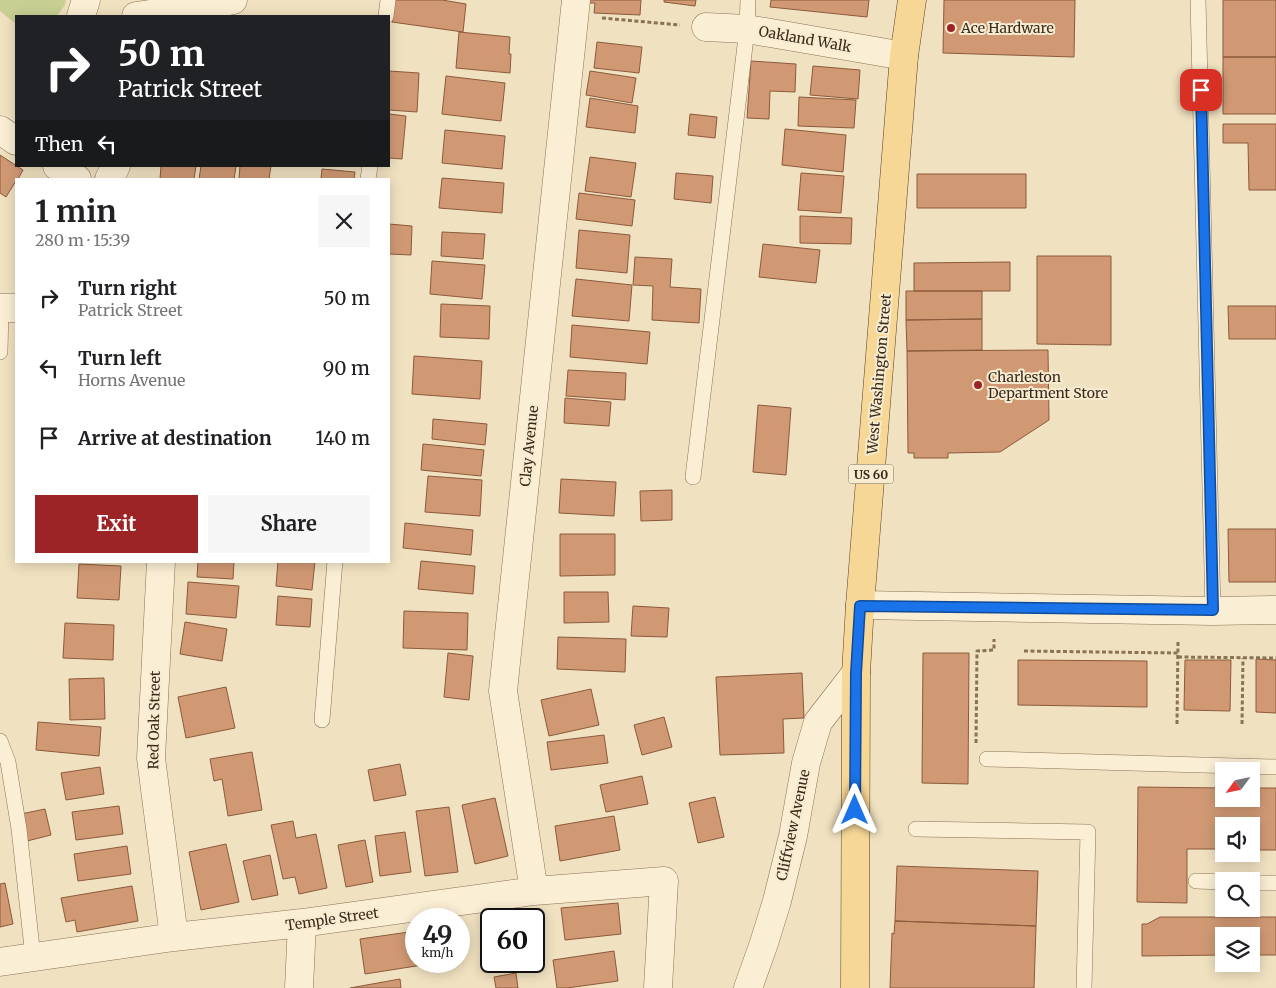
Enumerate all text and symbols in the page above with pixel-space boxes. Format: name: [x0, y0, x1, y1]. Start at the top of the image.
place label: Ace Hardware: [960, 19, 1054, 37]
street label: Oakland Walk: [757, 22, 853, 56]
marker: Ace Hardware: [945, 22, 957, 34]
text: 50 m: [118, 32, 205, 76]
icon: right: [35, 35, 100, 100]
pin: [1180, 69, 1222, 111]
text: Patrick Street: [118, 75, 262, 103]
icon: arrive: [1187, 76, 1215, 104]
icon: left: [93, 130, 121, 158]
text: Then: [35, 132, 83, 156]
text: 1 min: [35, 192, 117, 230]
button: close: [318, 195, 370, 247]
text: 280 m · 15:39: [35, 230, 130, 250]
text: Turn right: [78, 276, 177, 300]
icon: right: [35, 284, 63, 312]
text: 50 m: [324, 286, 370, 310]
street label: West Washington Street: [863, 292, 895, 456]
text: Patrick Street: [78, 300, 183, 320]
text: Turn left: [78, 346, 162, 370]
icon: left: [35, 354, 63, 382]
text: 90 m: [323, 356, 370, 380]
place label: Charleston Department Store: [988, 368, 1108, 402]
text: Horns Avenue: [78, 370, 185, 390]
marker: Charleston Department Store: [972, 379, 984, 391]
street label: Clay Avenue: [516, 405, 542, 487]
icon: arrive: [35, 424, 63, 452]
text: Arrive at destination: [78, 426, 272, 450]
text: 140 m: [315, 426, 370, 450]
road number: US 60: [848, 464, 894, 484]
button: Exit: [35, 495, 198, 553]
button: Share: [208, 495, 370, 553]
street label: Red Oak Street: [144, 670, 164, 770]
north arrow: [1215, 762, 1260, 808]
map controls: [1215, 762, 1260, 972]
street label: Cliffview Avenue: [772, 768, 814, 882]
position arrow: [828, 783, 880, 835]
button: sound: [1215, 817, 1260, 862]
button: search: [1215, 872, 1260, 917]
street label: Temple Street: [284, 903, 380, 934]
speed limit sign: 60: [480, 908, 545, 973]
text: 49: [423, 918, 452, 950]
button: layers: [1215, 927, 1260, 972]
text: km/h: [422, 945, 453, 960]

